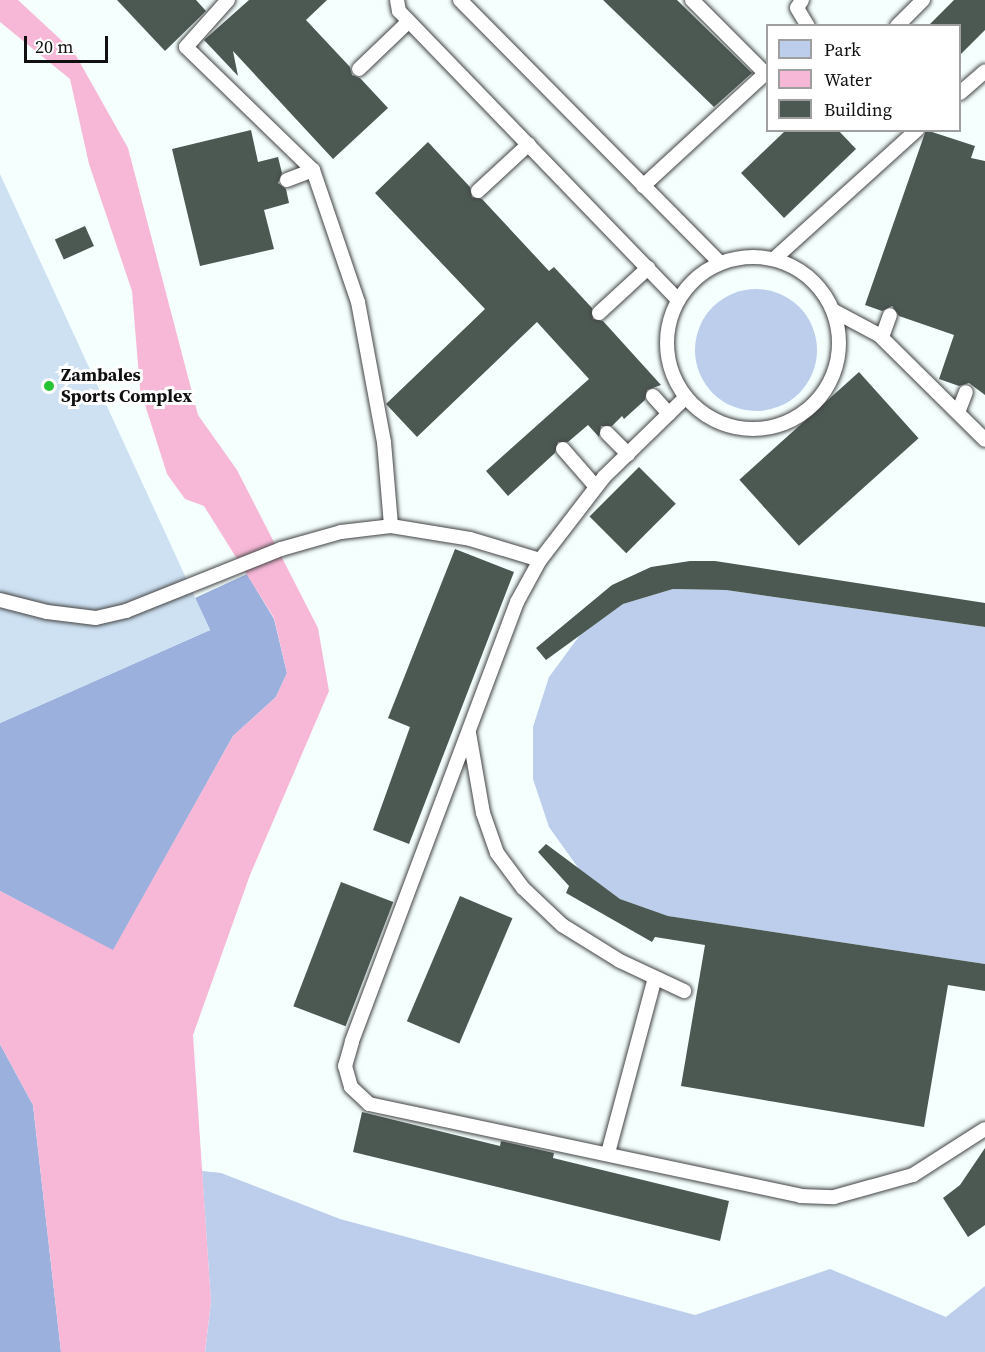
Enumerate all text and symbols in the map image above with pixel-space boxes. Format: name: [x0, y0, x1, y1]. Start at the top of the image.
scale bar: [27, 24, 111, 62]
legend: [766, 24, 961, 132]
text: 20 m: [35, 34, 73, 59]
text: Park: [824, 37, 861, 62]
text: Water: [824, 67, 872, 92]
text: Building: [824, 97, 892, 122]
place label: Zambales Sports Complex: [61, 365, 192, 407]
marker: Zambales Sports Complex: [42, 379, 56, 393]

